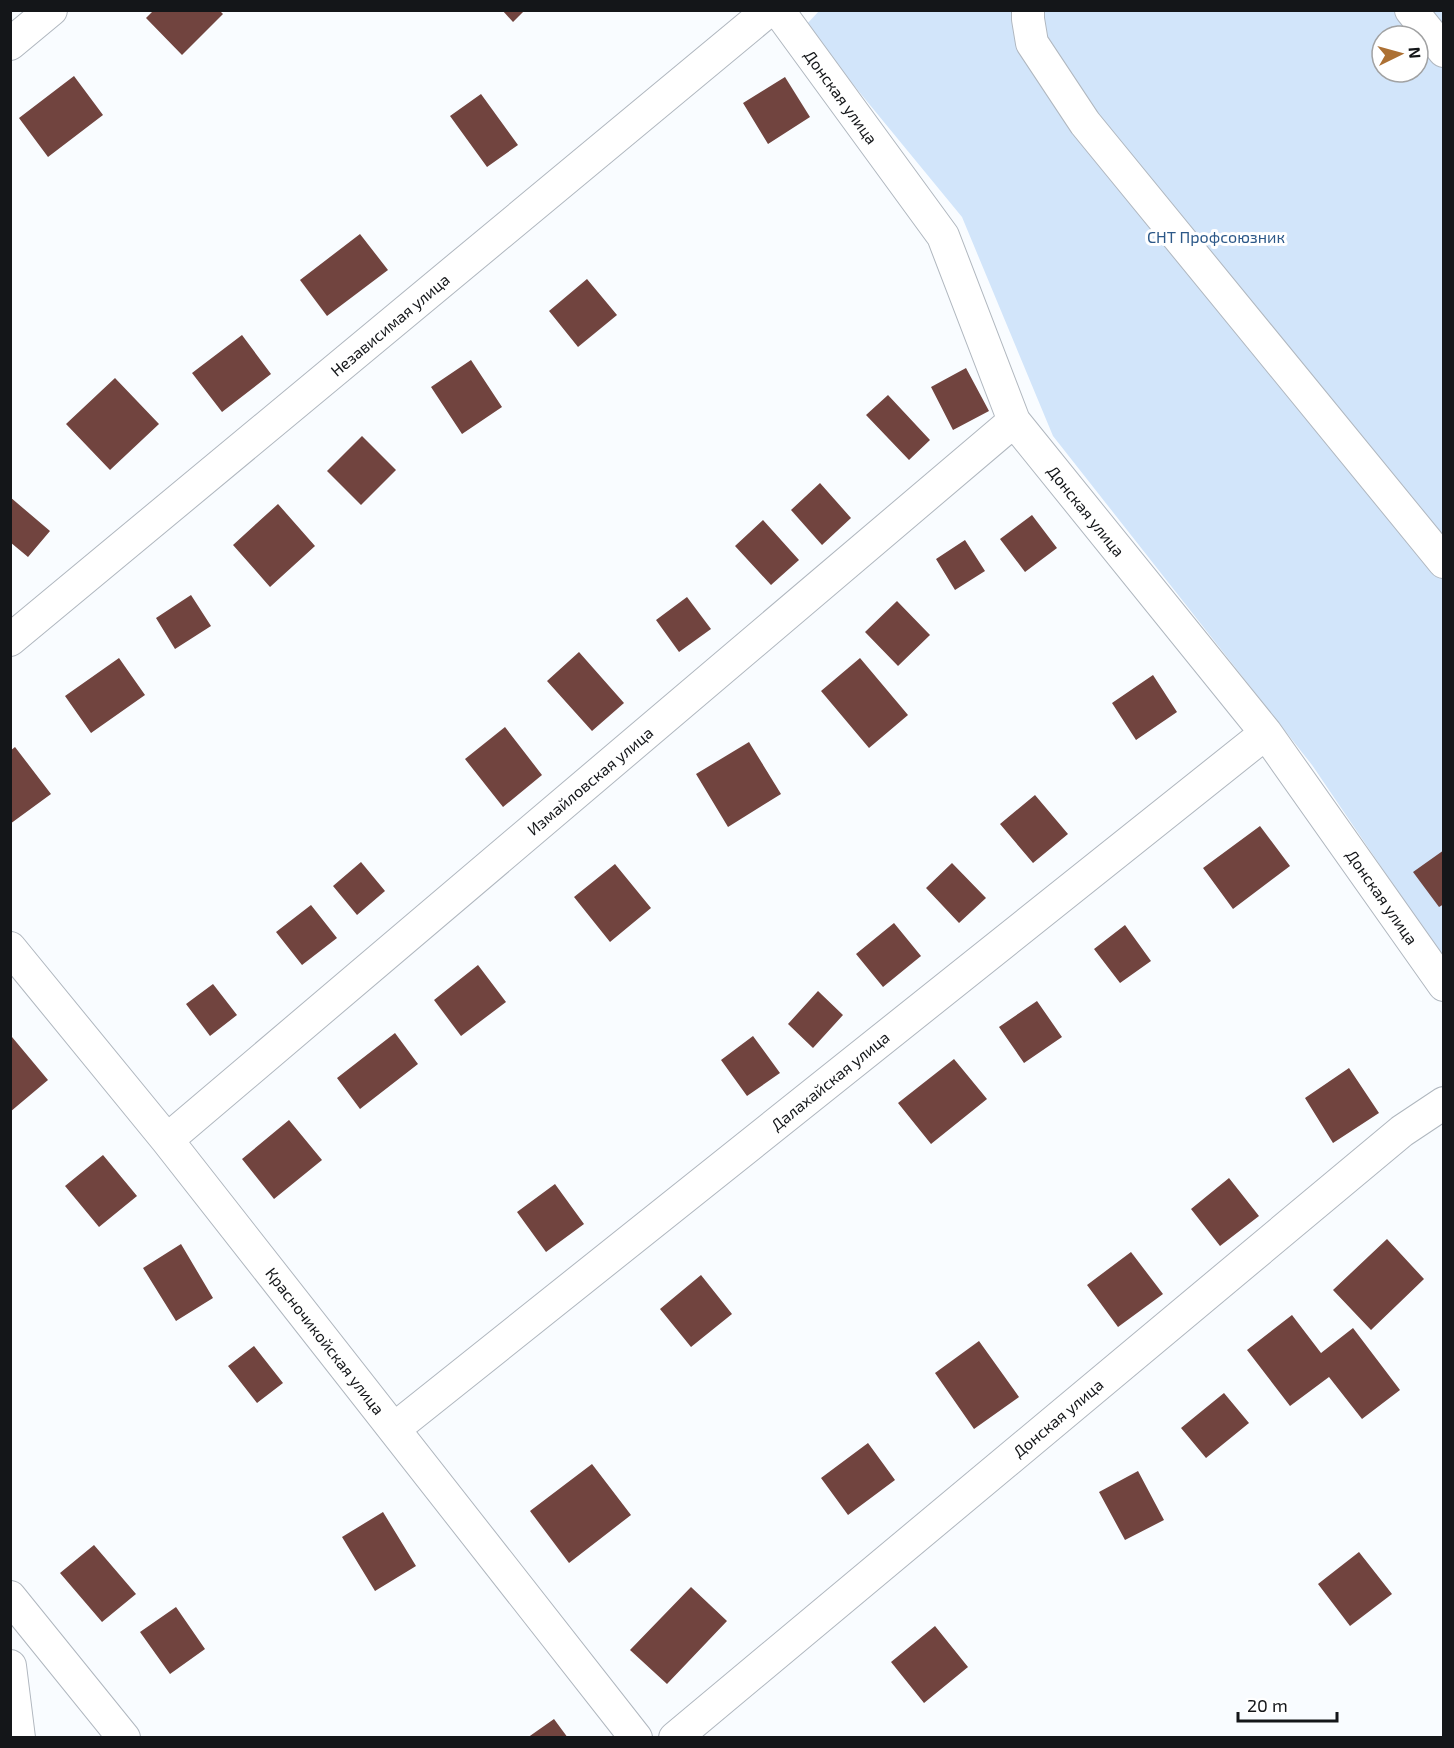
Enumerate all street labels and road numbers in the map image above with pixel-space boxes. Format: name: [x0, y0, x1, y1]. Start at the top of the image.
street label: Донская улица: [800, 46, 882, 148]
street label: Независимая улица: [326, 269, 454, 381]
street label: Донская улица: [1043, 461, 1129, 561]
street label: Измайловская улица: [523, 722, 657, 840]
street label: Донская улица: [1342, 845, 1422, 949]
street label: Далахайская улица: [767, 1027, 893, 1135]
street label: Красночикойская улица: [261, 1263, 389, 1419]
street label: Донская улица: [1009, 1374, 1107, 1462]

